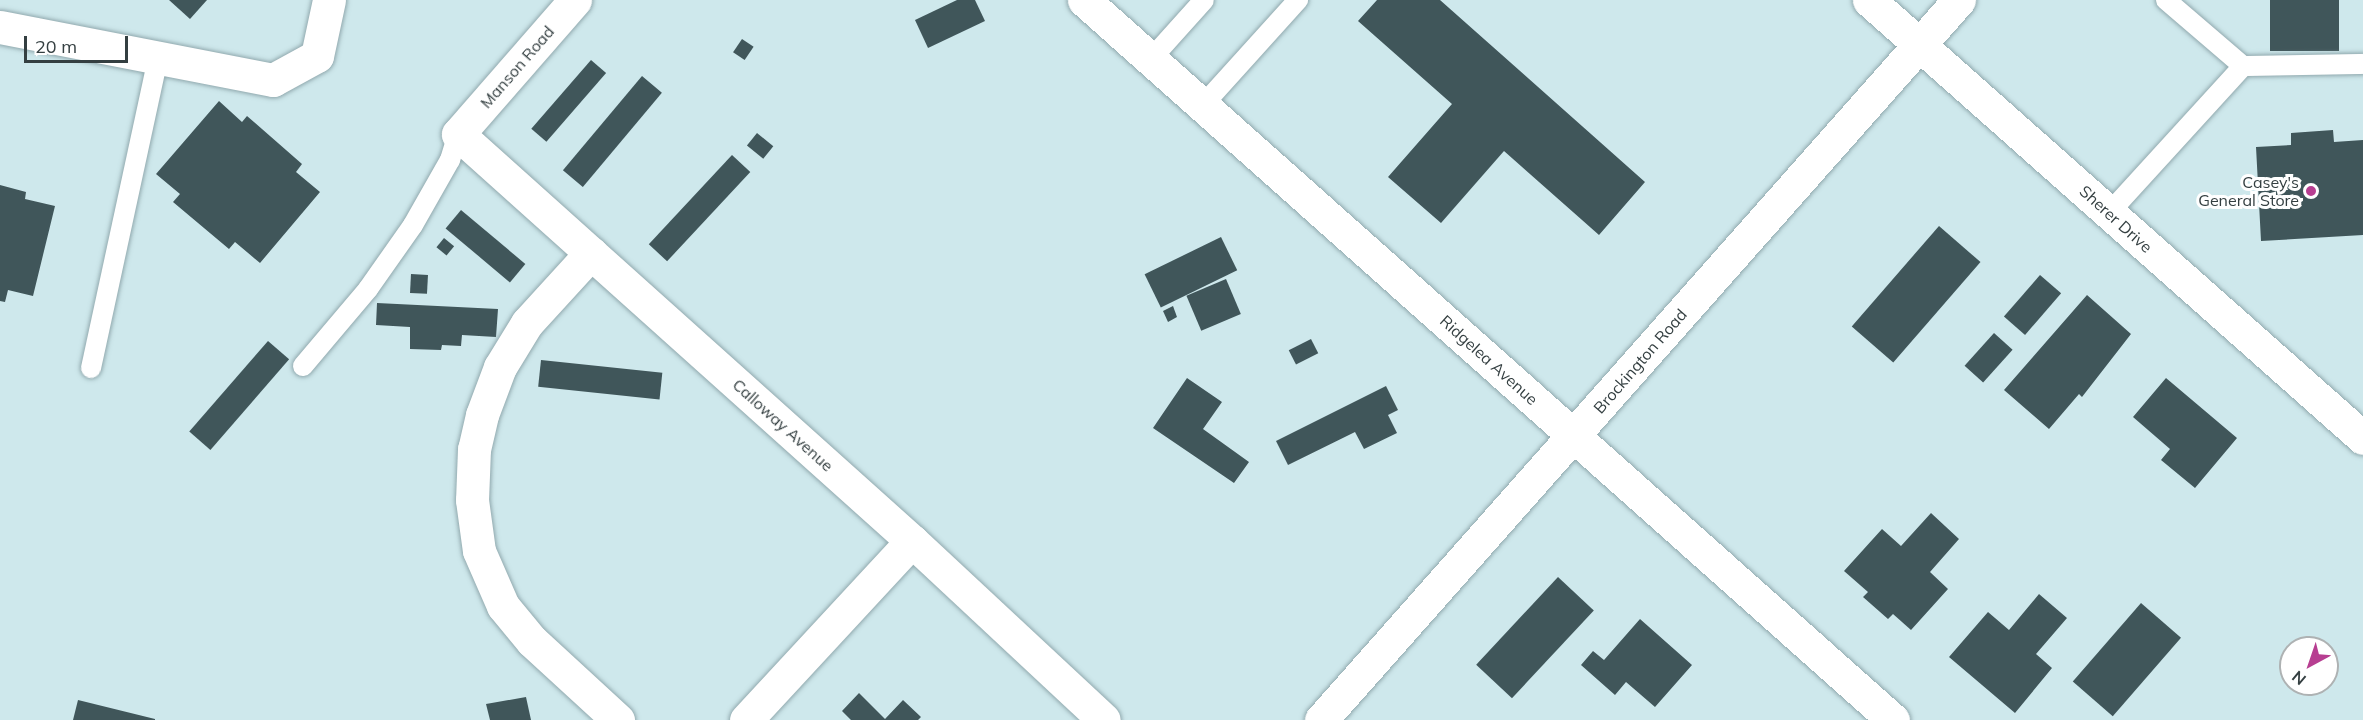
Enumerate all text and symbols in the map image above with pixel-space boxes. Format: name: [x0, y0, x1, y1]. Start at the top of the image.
street label: Manson Road: [476, 22, 558, 112]
scale bar: [27, 24, 130, 62]
text: 20 m: [35, 35, 77, 58]
place label: Casey's General Store: [2198, 172, 2299, 210]
street label: Sherer Drive: [2076, 181, 2156, 257]
marker: Casey's General Store: [2304, 184, 2318, 198]
street label: Brockington Road: [1589, 305, 1691, 417]
street label: Ridgelea Avenue: [1436, 311, 1542, 409]
street label: Calloway Avenue: [729, 375, 837, 475]
north arrow: [2279, 636, 2339, 696]
text: N: [2288, 667, 2310, 690]

